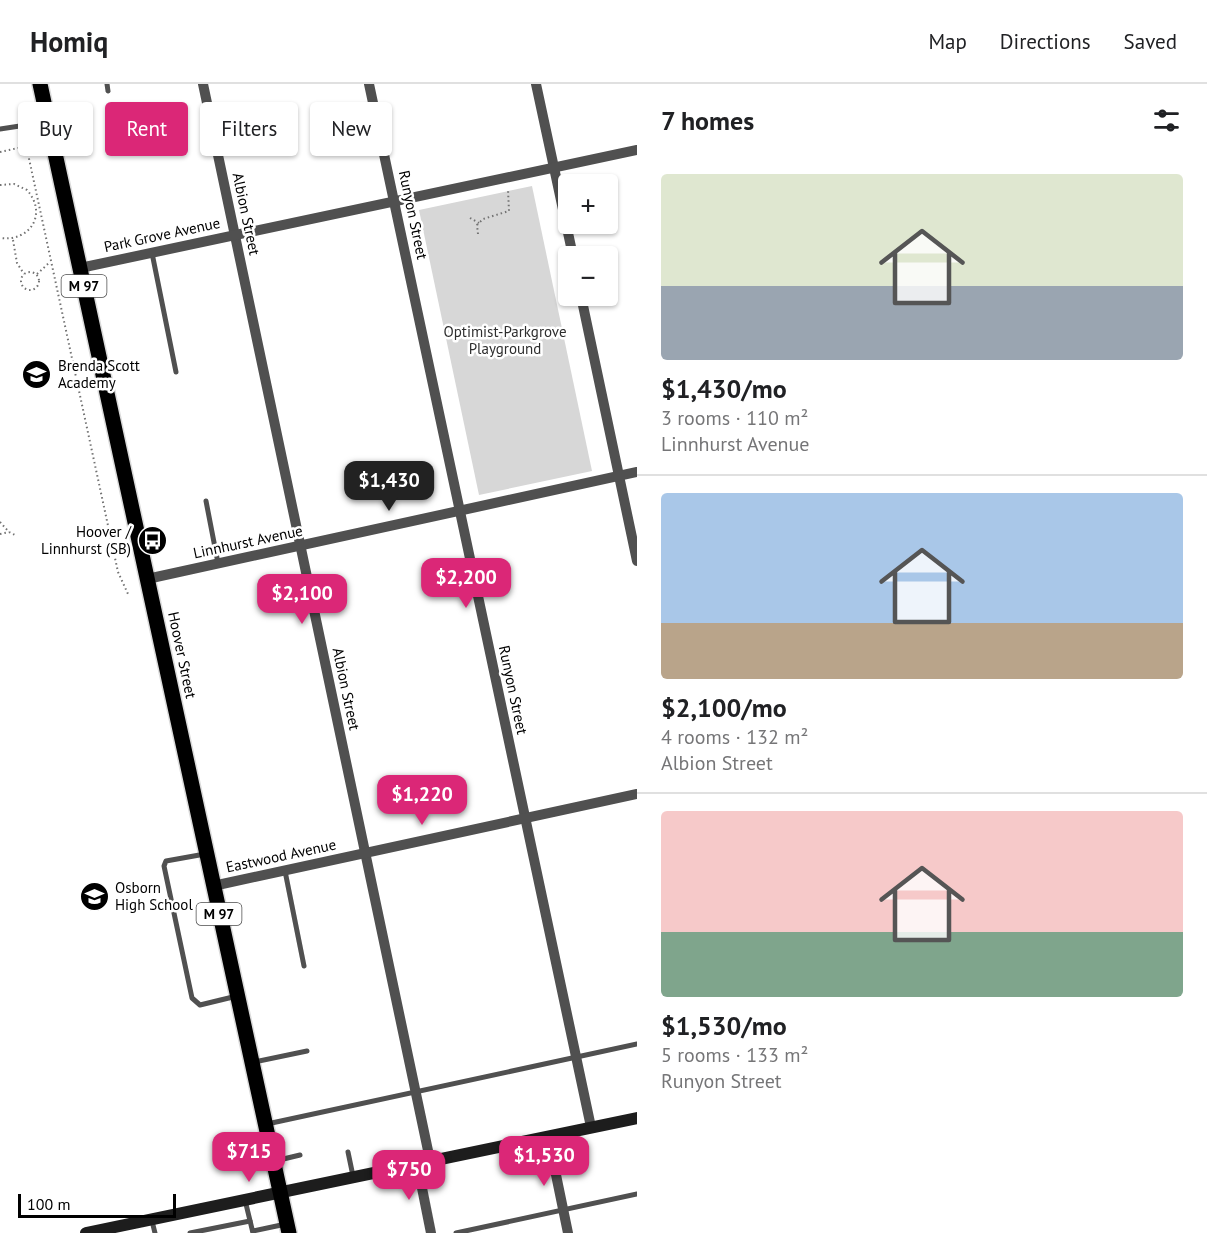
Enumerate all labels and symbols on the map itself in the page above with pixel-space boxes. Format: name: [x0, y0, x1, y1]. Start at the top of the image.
street label: Runyon Street: [395, 169, 432, 261]
street label: Albion Street: [228, 171, 264, 257]
street label: Park Grove Avenue: [102, 213, 222, 256]
road number: M 97: [62, 275, 106, 297]
park label: Optimist-Parkgrove Playground: [443, 322, 567, 358]
place label: Brenda Scott Academy: [58, 356, 140, 392]
school or university icon: Brenda Scott Academy: [21, 359, 53, 391]
pin: $1,430: [340, 461, 438, 512]
street label: Linnhurst Avenue: [191, 521, 304, 562]
place label: Hoover / Linnhurst (SB): [41, 522, 132, 558]
bus stop icon: Hoover / Linnhurst (SB): [136, 525, 168, 557]
pin: $2,200: [417, 558, 515, 609]
pin: $2,100: [253, 574, 351, 625]
street label: Hoover Street: [164, 610, 201, 700]
street label: Runyon Street: [495, 644, 532, 736]
street label: Albion Street: [328, 646, 364, 732]
pin: $1,220: [373, 775, 471, 826]
street label: Eastwood Avenue: [224, 835, 338, 876]
place label: Osborn High School: [115, 878, 193, 914]
school or university icon: Osborn High School: [78, 881, 110, 913]
road number: M 97: [196, 903, 242, 925]
pin: $715: [213, 1132, 285, 1183]
pin: $1,530: [495, 1136, 593, 1187]
pin: $750: [373, 1150, 445, 1201]
scale bar: [18, 1191, 176, 1218]

